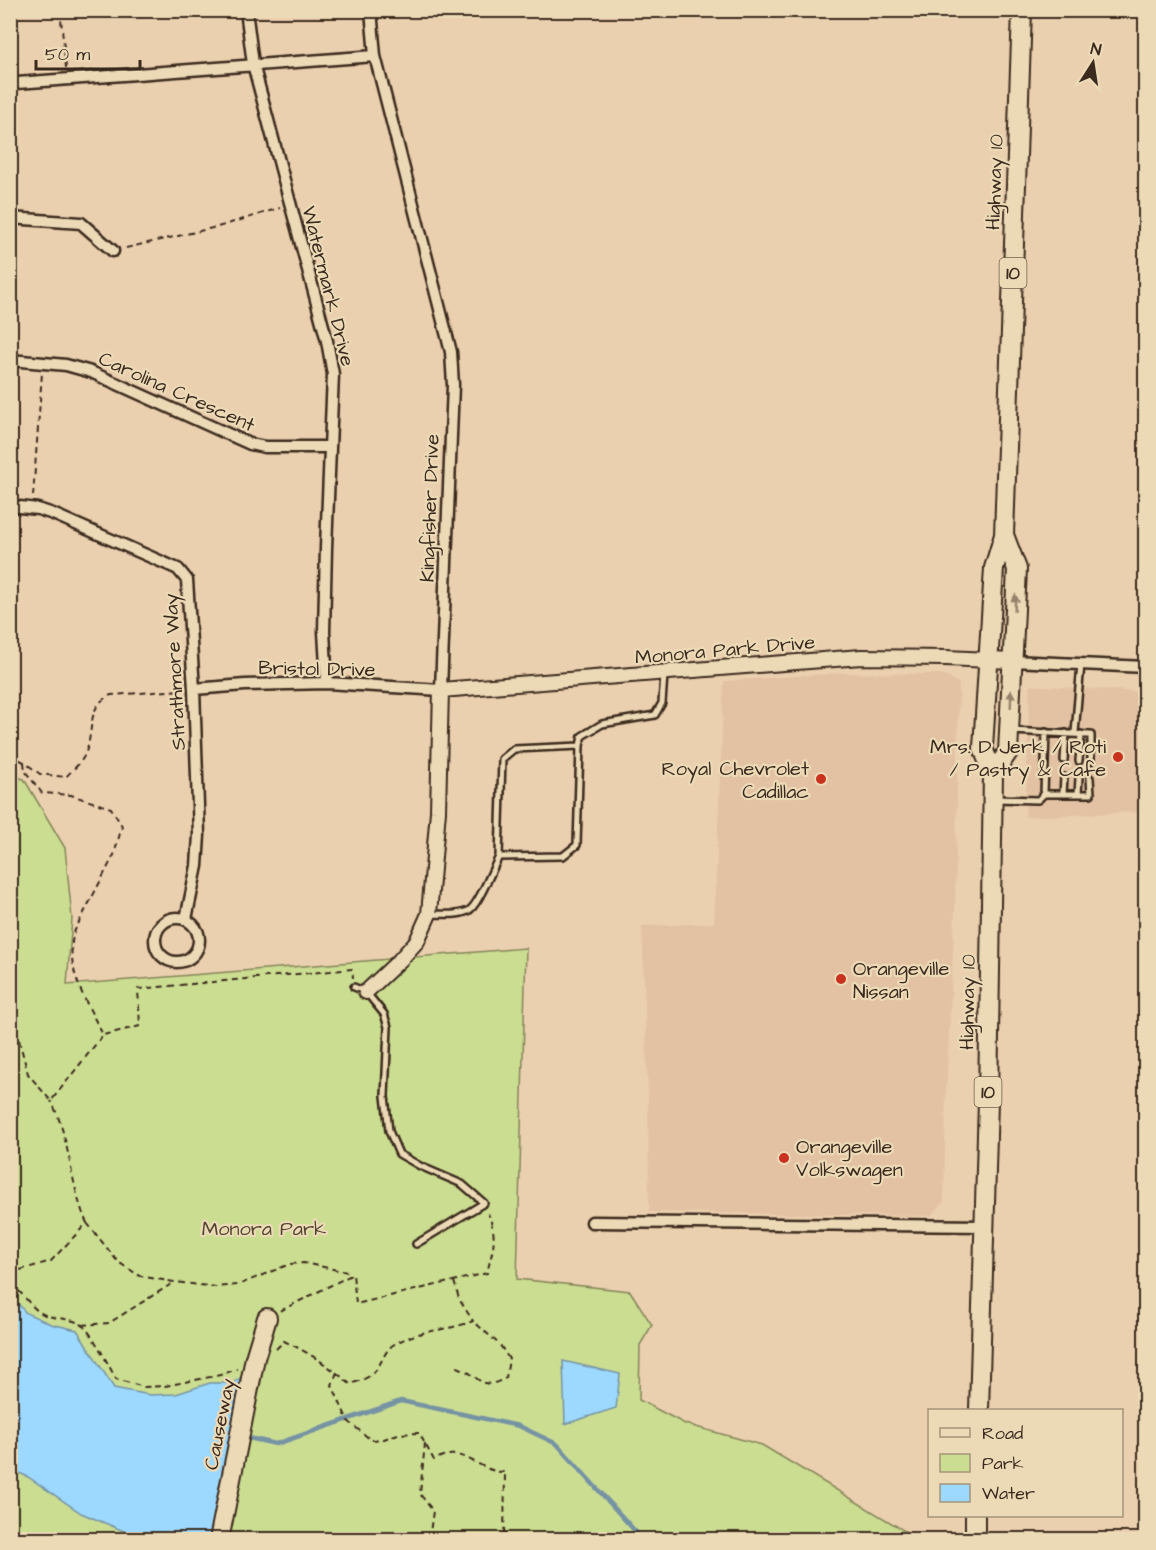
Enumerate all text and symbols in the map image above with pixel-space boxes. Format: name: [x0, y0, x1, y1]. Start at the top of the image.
scale bar: [36, 33, 140, 71]
north arrow: [1063, 33, 1123, 93]
text: N: [1089, 38, 1103, 61]
text: 50 m: [45, 42, 90, 67]
street label: Highway 10: [979, 133, 1012, 230]
street label: Watermark Drive: [295, 203, 362, 369]
road number: 10: [1000, 258, 1026, 288]
street label: Carolina Crescent: [94, 345, 259, 439]
street label: Kingfisher Drive: [413, 433, 448, 583]
street label: Strathmore Way: [157, 593, 194, 751]
one-way arrow: [1010, 593, 1020, 612]
street label: Monora Park Drive: [634, 628, 817, 672]
street label: Bristol Drive: [258, 654, 376, 684]
one-way arrow: [1006, 690, 1015, 709]
place label: Mrs. D Jerk / Roti / Pastry & Cafe: [930, 733, 1106, 785]
marker: Mrs. D Jerk / Roti / Pastry & Cafe: [1111, 750, 1125, 764]
place label: Royal Chevrolet Cadillac: [662, 755, 809, 806]
marker: Royal Chevrolet Cadillac: [814, 772, 828, 786]
street label: Highway 10: [953, 953, 984, 1050]
place label: Orangeville Nissan: [853, 955, 949, 1006]
marker: Orangeville Nissan: [834, 972, 848, 986]
road number: 10: [974, 1077, 1002, 1107]
place label: Orangeville Volkswagen: [796, 1133, 903, 1185]
marker: Orangeville Volkswagen: [777, 1151, 791, 1165]
park label: Monora Park: [202, 1215, 326, 1243]
street label: Causeway: [197, 1376, 244, 1473]
legend: [928, 1409, 1123, 1517]
text: Road: [982, 1421, 1023, 1446]
text: Park: [982, 1451, 1024, 1476]
text: Water: [982, 1481, 1035, 1506]

